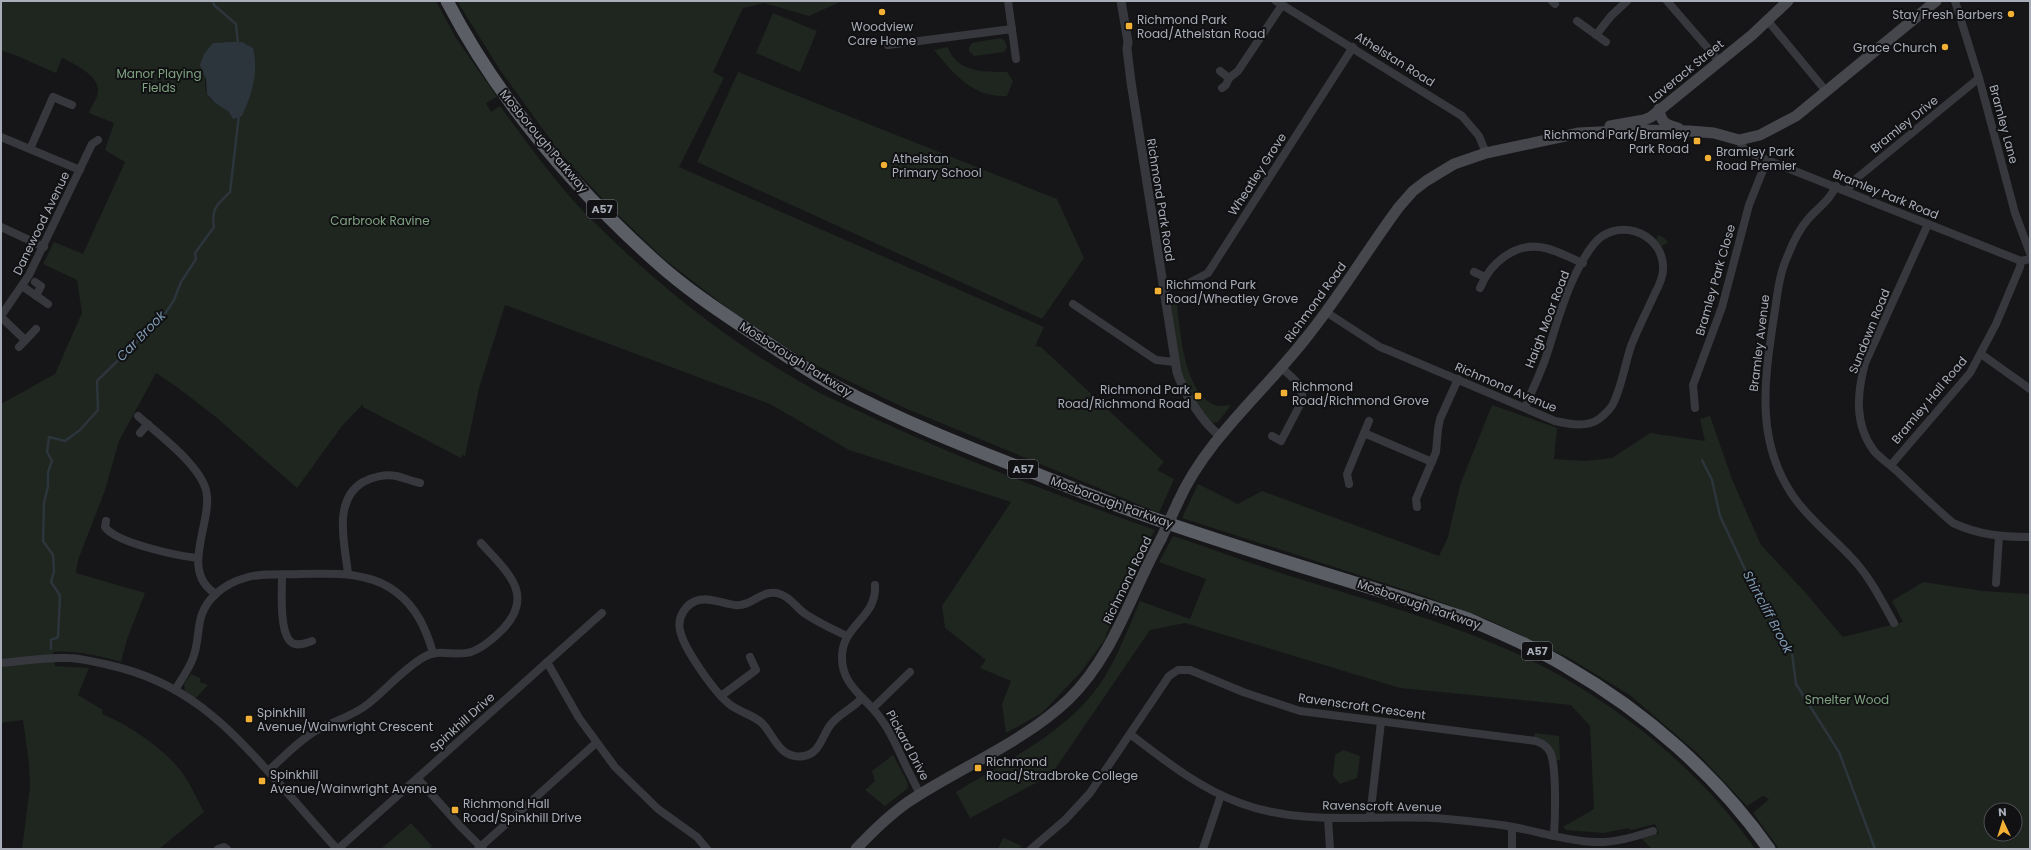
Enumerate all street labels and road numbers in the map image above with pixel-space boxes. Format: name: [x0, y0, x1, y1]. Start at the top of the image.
street label: Athelstan Road: [1352, 28, 1438, 90]
street label: Laverack Street: [1645, 35, 1727, 107]
street label: Bramley Lane: [1985, 83, 2023, 165]
street label: Mosborough Parkway: [496, 86, 592, 196]
street label: Bramley Drive: [1866, 91, 1942, 157]
street label: Wheatley Grove: [1224, 129, 1290, 219]
street label: Richmond Park Road: [1143, 137, 1179, 263]
street label: Bramley Park Road: [1831, 165, 1941, 223]
street label: Danewood Avenue: [9, 168, 73, 278]
road number: A57: [587, 200, 617, 218]
street label: Bramley Park Close: [1691, 222, 1739, 338]
street label: Richmond Road: [1280, 258, 1350, 346]
street label: Haigh Moor Road: [1521, 268, 1573, 370]
street label: Sundown Road: [1844, 286, 1894, 376]
street label: Bramley Avenue: [1745, 293, 1773, 393]
street label: Mosborough Parkway: [737, 318, 856, 401]
street label: Bramley Hall Road: [1887, 353, 1971, 447]
street label: Richmond Avenue: [1452, 358, 1560, 416]
road number: A57: [1008, 460, 1038, 478]
street label: Mosborough Parkway: [1048, 472, 1176, 532]
street label: Richmond Road: [1098, 533, 1156, 627]
street label: Mosborough Parkway: [1355, 575, 1483, 633]
road number: A57: [1522, 642, 1552, 660]
street label: Spinkhill Drive: [426, 688, 498, 756]
street label: Ravenscroft Crescent: [1297, 689, 1427, 723]
street label: Pickard Drive: [882, 707, 934, 783]
street label: Ravenscroft Avenue: [1322, 796, 1442, 816]

